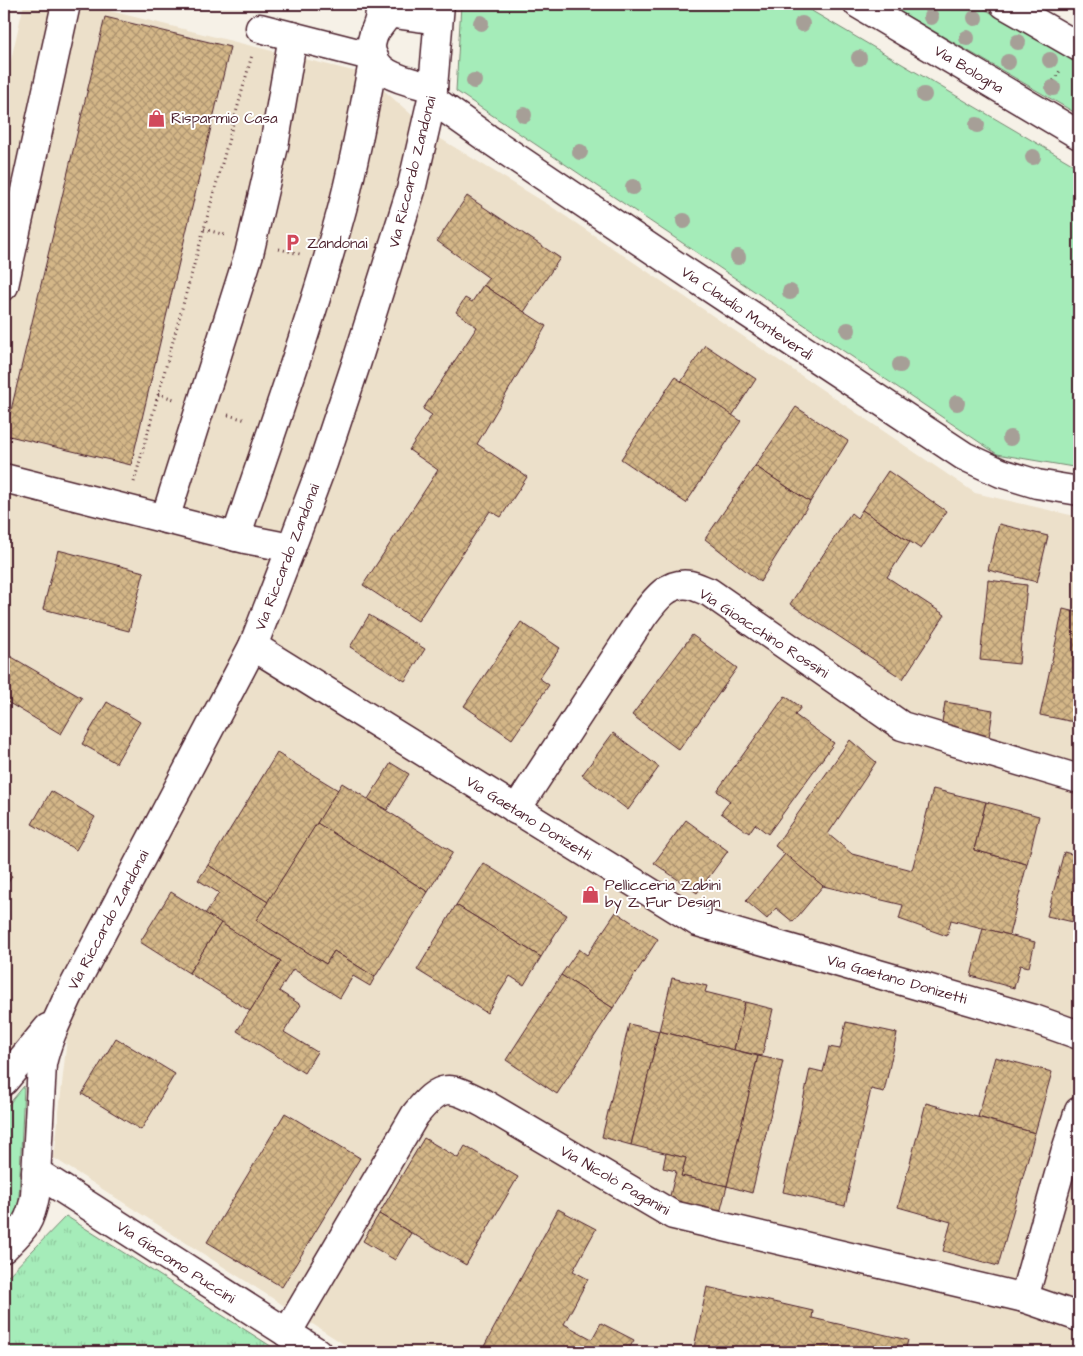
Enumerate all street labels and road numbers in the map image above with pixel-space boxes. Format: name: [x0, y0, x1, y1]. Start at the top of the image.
street label: Via Bologna: [929, 40, 1008, 100]
street label: Via Riccardo Zandonai: [383, 93, 442, 250]
street label: Via Claudio Monteverdi: [677, 261, 817, 366]
street label: Via Riccardo Zandonai: [250, 480, 325, 634]
street label: Via Gioacchino Rossini: [695, 584, 833, 684]
street label: Via Gaetano Donizetti: [462, 771, 596, 866]
street label: Via Riccardo Zandonai: [63, 846, 155, 994]
street label: Via Gaetano Donizetti: [824, 949, 970, 1010]
street label: Via Nicolò Paganini: [555, 1140, 674, 1222]
street label: Via Giacomo Puccini: [112, 1216, 240, 1309]

